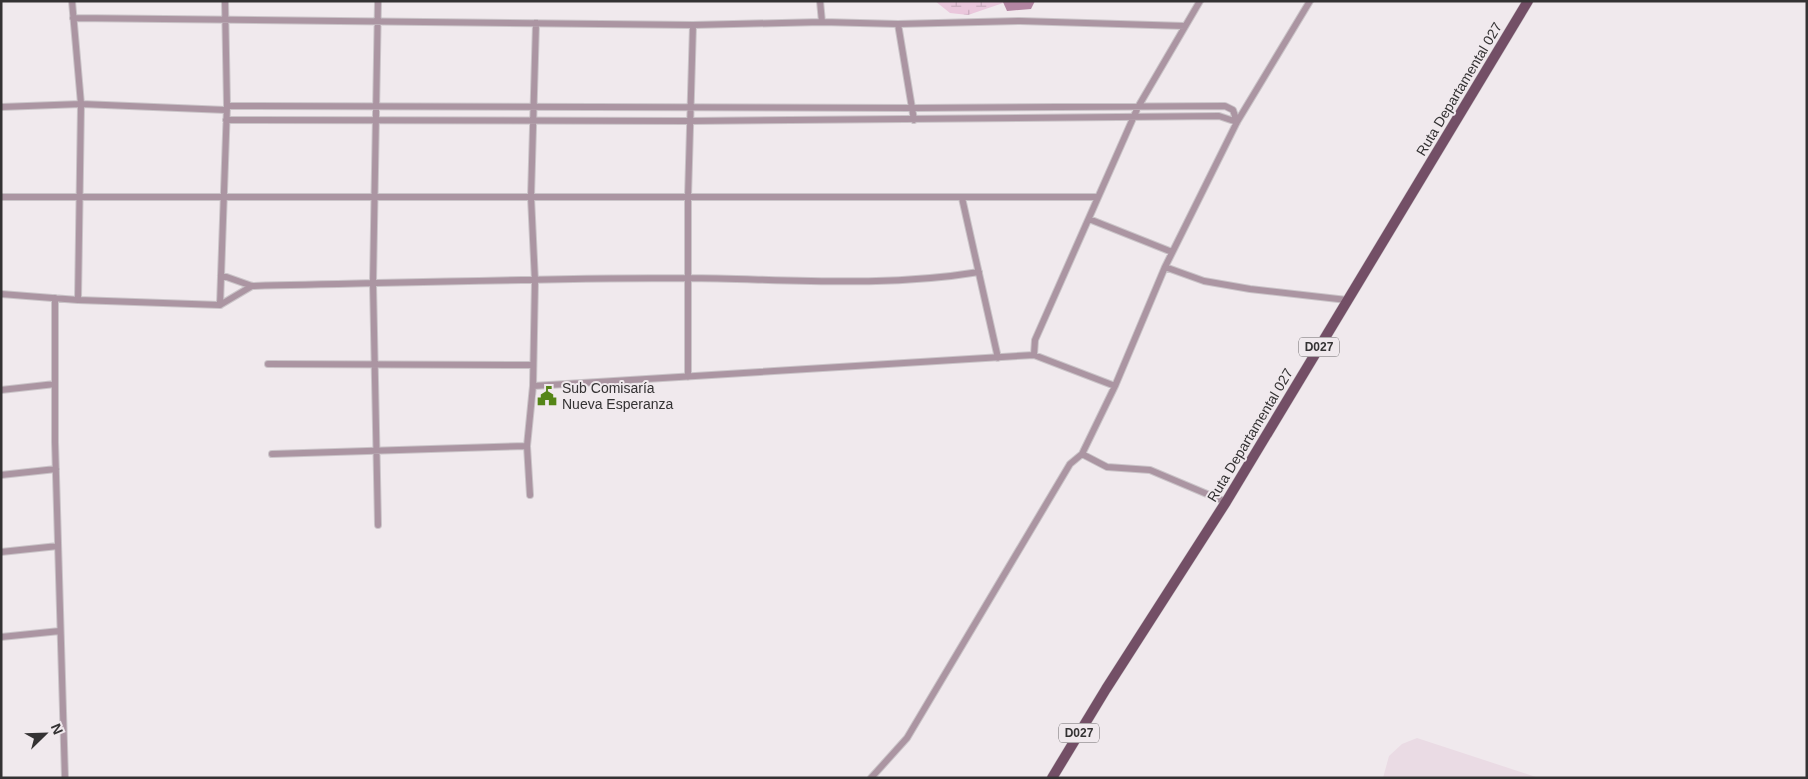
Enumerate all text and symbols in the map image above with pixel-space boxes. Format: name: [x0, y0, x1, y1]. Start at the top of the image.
street label: Ruta Departamental 027: [1413, 19, 1505, 158]
road number: D027: [1299, 338, 1339, 357]
street label: Ruta Departamental 027: [1204, 365, 1296, 504]
place label: Sub Comisaría Nueva Esperanza: [562, 380, 674, 412]
public building icon: Sub Comisaría Nueva Esperanza: [536, 385, 558, 407]
north arrow: [20, 709, 70, 759]
text: N: [48, 721, 66, 737]
road number: D027: [1059, 724, 1099, 742]

